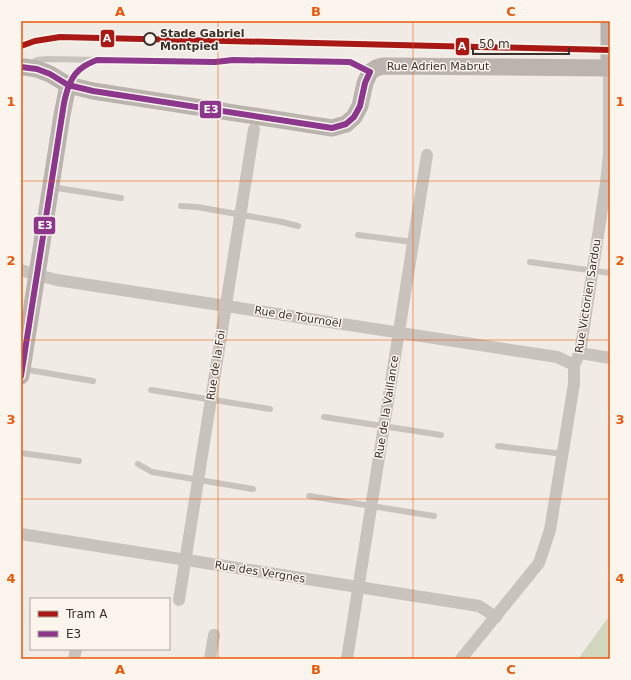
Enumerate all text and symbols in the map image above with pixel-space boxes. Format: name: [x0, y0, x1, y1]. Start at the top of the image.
text: A: [115, 4, 125, 19]
text: B: [311, 4, 321, 19]
text: C: [506, 4, 516, 19]
place label: Stade Gabriel Montpied: [160, 27, 245, 53]
line badge: A: [100, 29, 115, 48]
scale bar: [473, 30, 569, 56]
text: A: [103, 32, 112, 45]
marker: Stade Gabriel Montpied: [143, 32, 157, 46]
line badge: A: [455, 37, 470, 56]
text: 50 m: [479, 37, 510, 51]
text: A: [458, 40, 467, 53]
street label: Rue Adrien Mabrut: [387, 60, 490, 73]
text: 1: [6, 94, 16, 109]
text: 1: [615, 94, 625, 109]
line badge: E3: [199, 100, 222, 119]
text: E3: [203, 103, 219, 116]
line badge: E3: [33, 216, 56, 235]
text: E3: [37, 219, 53, 232]
street label: Rue Victorien Sardou: [573, 238, 603, 354]
text: 2: [6, 253, 16, 268]
text: 2: [615, 253, 625, 268]
street label: Rue de Tournoël: [254, 304, 342, 330]
street label: Rue de la Foi: [204, 329, 228, 401]
street label: Rue de la Vaillance: [372, 354, 402, 459]
text: 3: [6, 412, 16, 427]
text: 3: [615, 412, 625, 427]
street label: Rue des Vergnes: [214, 558, 307, 586]
text: 4: [6, 571, 16, 586]
text: 4: [615, 571, 625, 586]
legend: [30, 598, 170, 650]
text: Tram A: [65, 607, 108, 621]
text: E3: [66, 627, 81, 641]
text: A: [115, 662, 125, 677]
text: B: [311, 662, 321, 677]
text: C: [506, 662, 516, 677]

